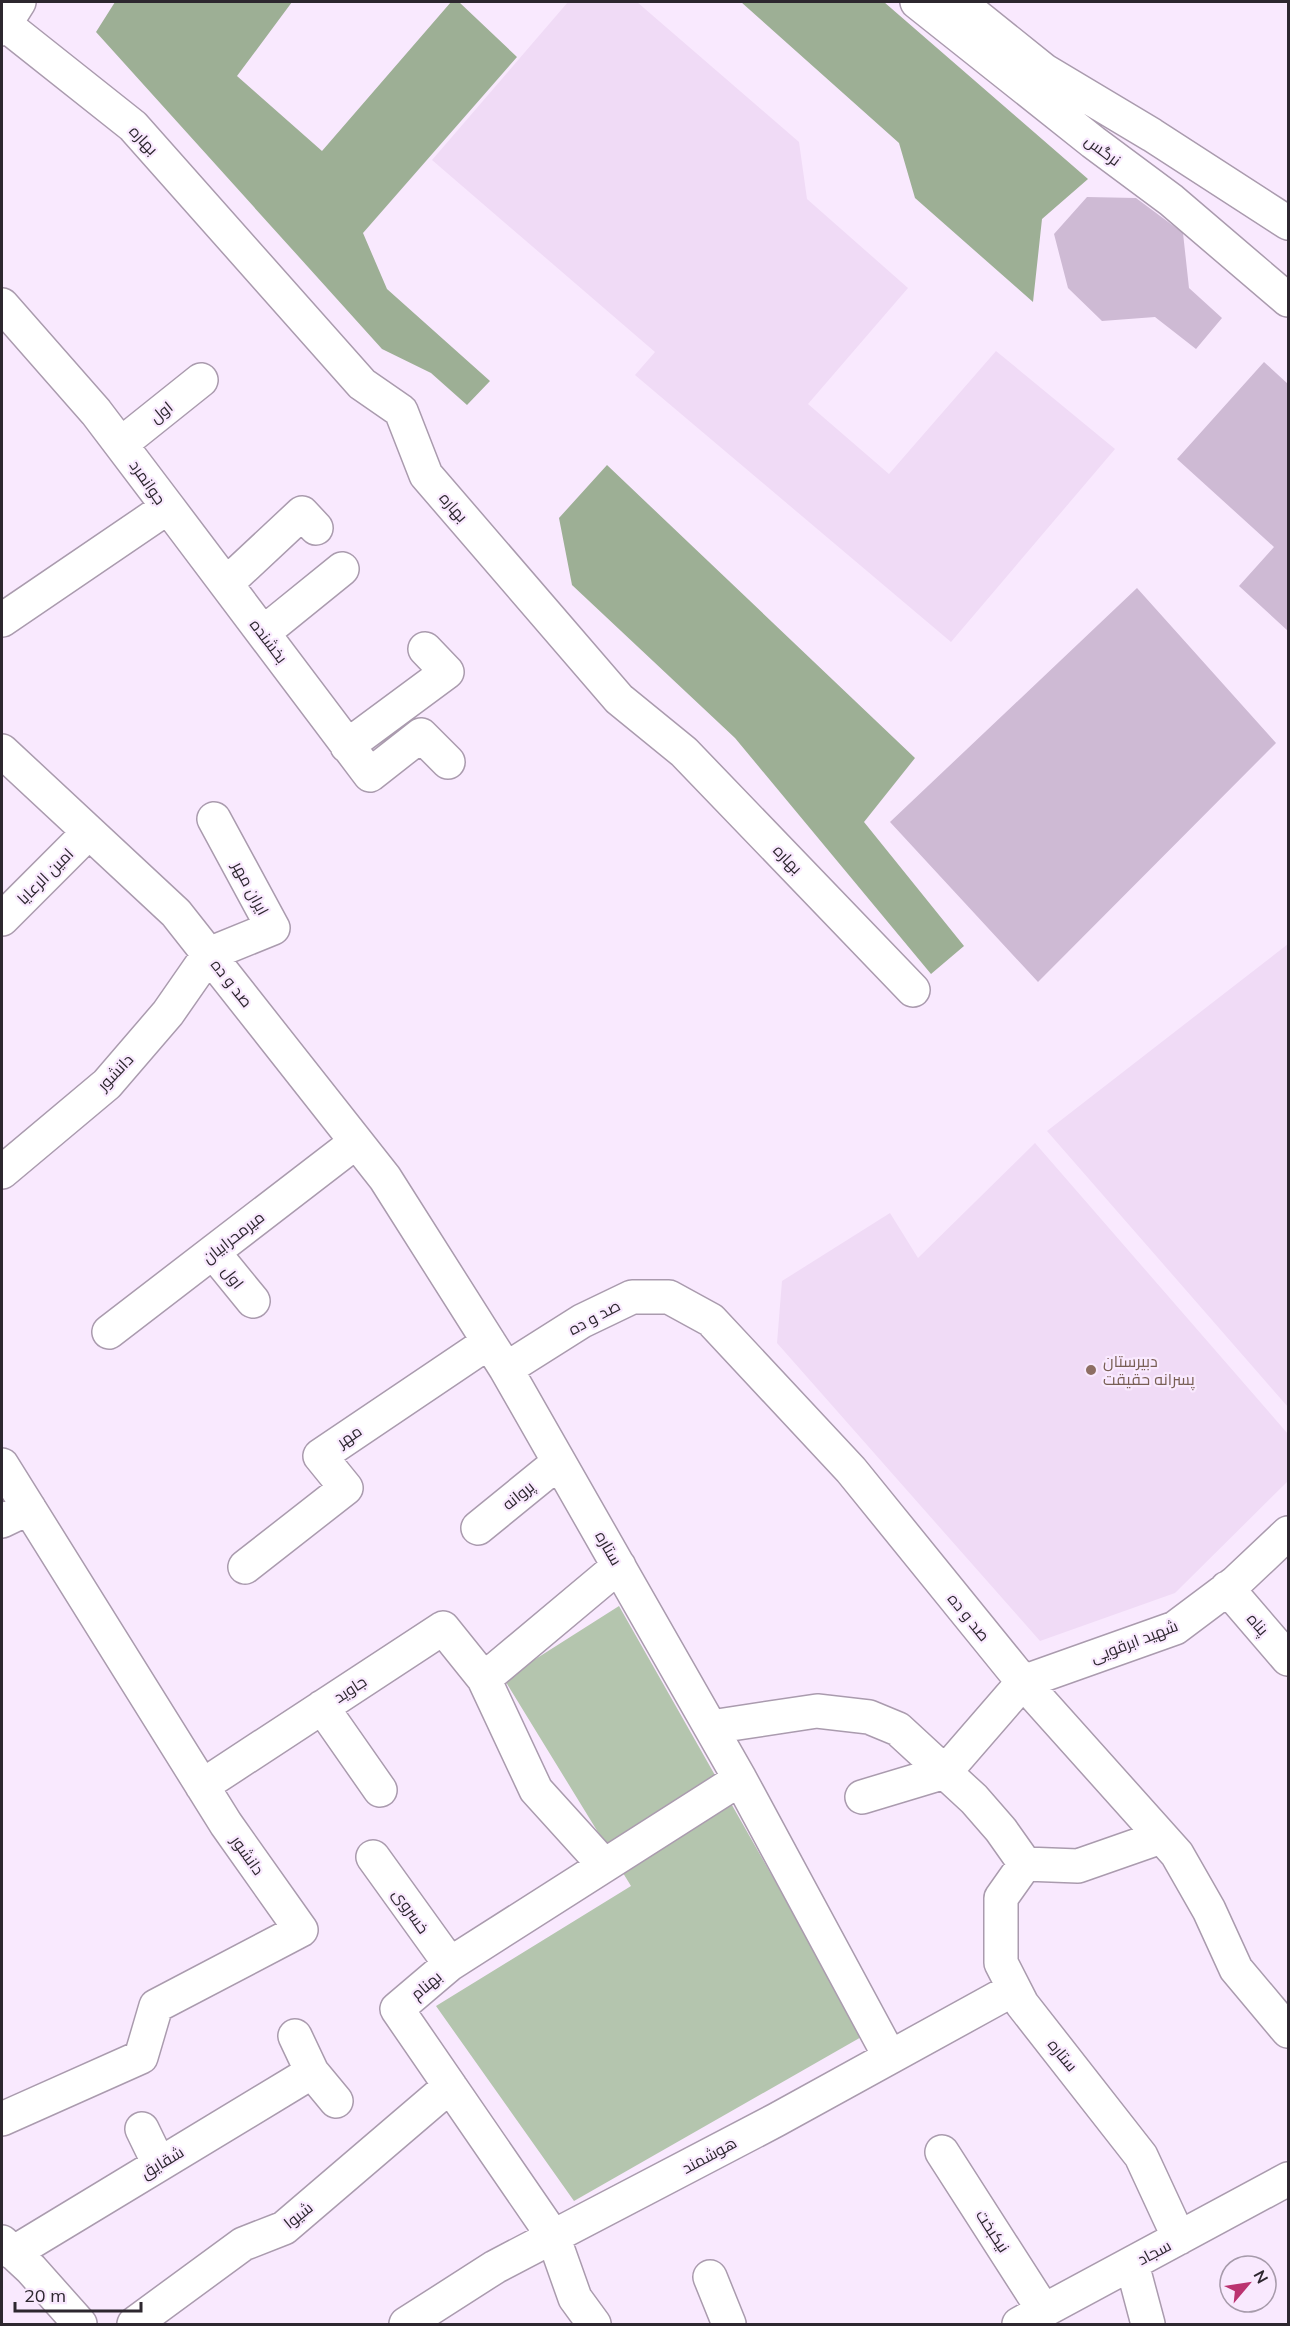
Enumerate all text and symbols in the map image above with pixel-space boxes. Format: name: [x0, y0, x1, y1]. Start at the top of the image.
street label: بهاره: [125, 121, 163, 160]
street label: نرگس: [1080, 130, 1125, 171]
street label: اول: [146, 397, 177, 428]
street label: جوانمرد: [125, 456, 171, 508]
street label: بهاره: [435, 488, 472, 527]
street label: بخشنده: [246, 615, 292, 667]
street label: بهاره: [769, 840, 807, 879]
street label: امین الرعایا: [13, 844, 78, 909]
street label: ایران مهر: [227, 857, 273, 919]
street label: صد و ده: [207, 955, 257, 1011]
street label: دانشور: [92, 1049, 137, 1095]
street label: میرمحرابیان: [198, 1207, 269, 1268]
street label: اول: [217, 1262, 248, 1293]
street label: صد و ده: [565, 1295, 623, 1339]
place label: دبیرستان پسرانه حقیقت: [1103, 1351, 1195, 1391]
marker: دبیرستان پسرانه حقیقت: [1084, 1363, 1098, 1377]
street label: مهر: [332, 1421, 366, 1453]
street label: پروانه: [498, 1476, 540, 1516]
street label: ستاره: [591, 1527, 627, 1569]
street label: صد و ده: [944, 1589, 994, 1645]
street label: پناه: [1241, 1609, 1274, 1641]
street label: شهید ابرقویی: [1087, 1615, 1181, 1668]
street label: جاوید: [330, 1671, 370, 1707]
street label: دانشور: [227, 1831, 269, 1879]
street label: خسروی: [388, 1885, 434, 1938]
street label: بهنام: [406, 1966, 447, 2005]
street label: ستاره: [1044, 2035, 1082, 2075]
street label: هوشمند: [678, 2132, 740, 2178]
street label: شقایق: [137, 2141, 188, 2183]
street label: شیوا: [279, 2197, 317, 2233]
street label: نیکبخت: [972, 2206, 1014, 2256]
street label: سجاد: [1134, 2235, 1174, 2269]
north arrow: [1218, 2254, 1278, 2314]
text: N: [1249, 2267, 1273, 2287]
scale bar: [15, 2275, 141, 2313]
text: 20 m: [24, 2284, 66, 2307]

